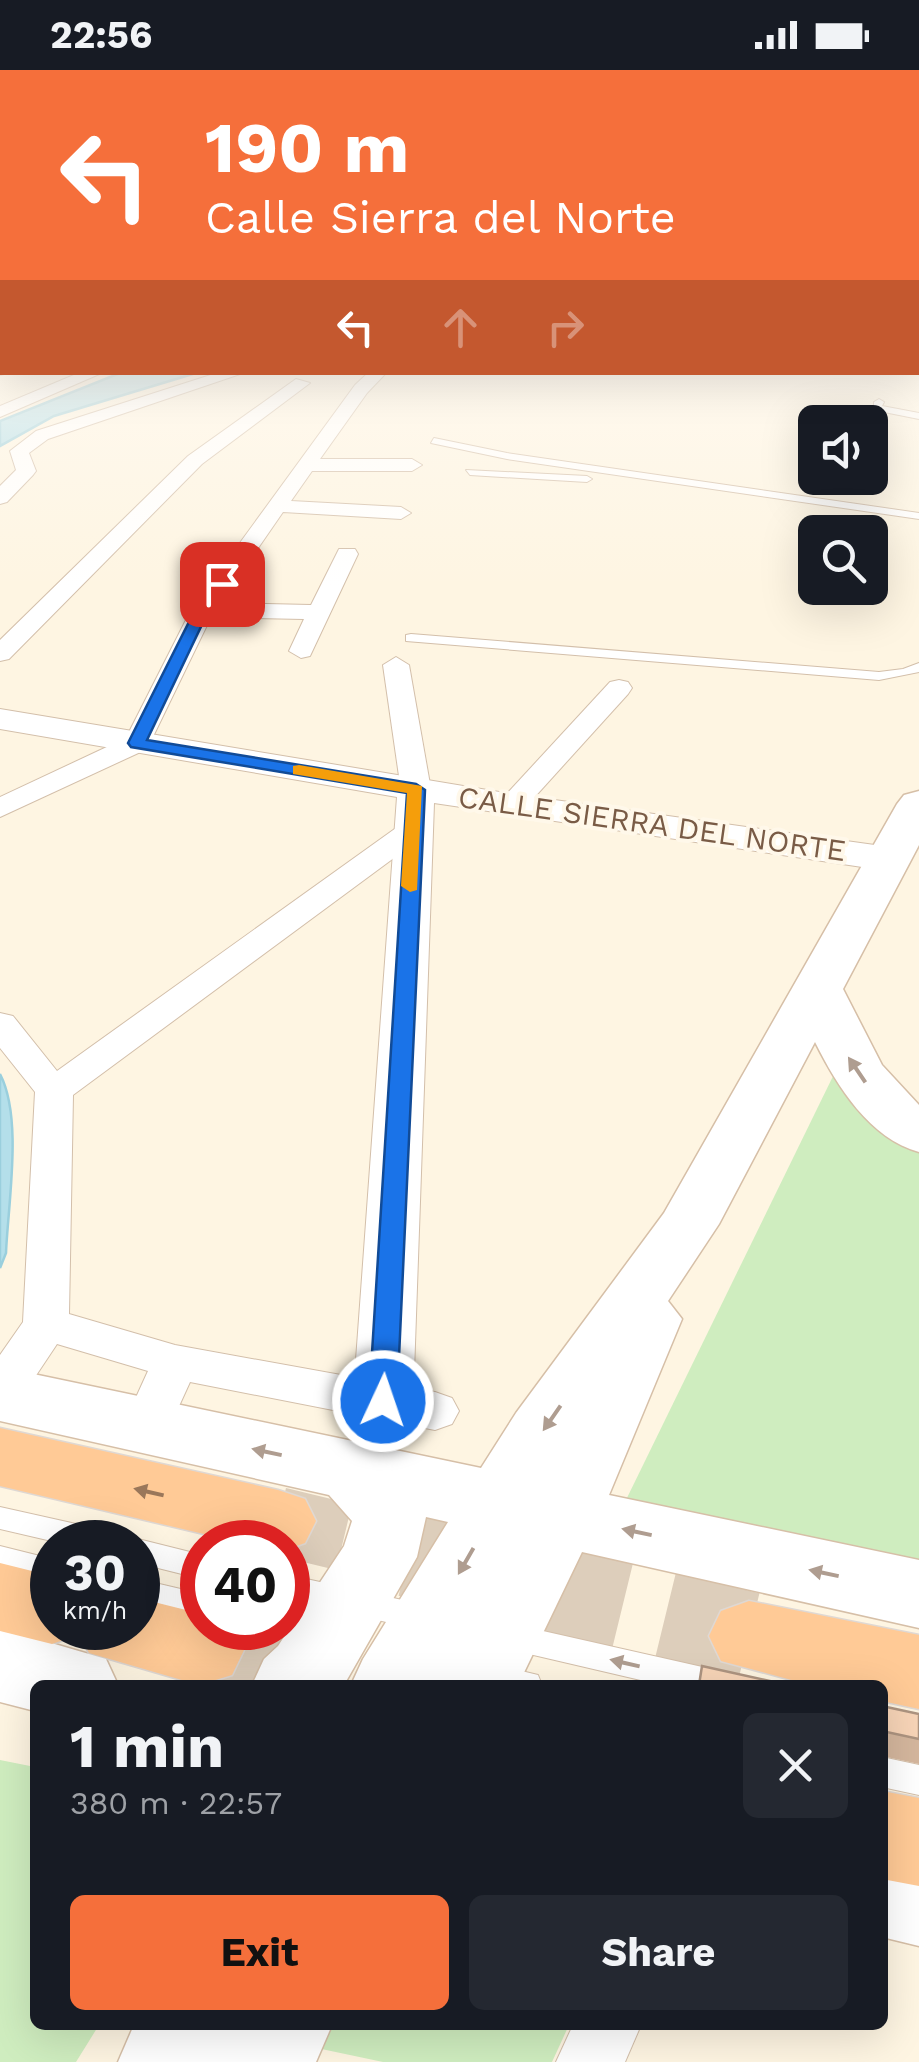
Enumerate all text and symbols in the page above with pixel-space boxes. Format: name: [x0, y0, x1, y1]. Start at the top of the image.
text: 22:56: [50, 13, 152, 57]
text: 190 m: [205, 107, 409, 189]
icon: left: [40, 110, 170, 240]
text: Calle Sierra del Norte: [205, 191, 676, 244]
icon: left: [328, 300, 383, 355]
icon: ahead: [433, 300, 488, 355]
icon: right: [538, 300, 593, 355]
map controls: [798, 405, 888, 605]
button: sound: [798, 405, 888, 495]
button: search: [798, 515, 888, 605]
pin: [180, 542, 265, 627]
icon: arrive: [195, 557, 250, 612]
street label: CALLE SIERRA DEL NORTE: [456, 779, 848, 868]
one-way arrow: [849, 1057, 867, 1084]
position arrow: [331, 1349, 435, 1453]
one-way arrow: [542, 1405, 562, 1431]
one-way arrow: [252, 1444, 283, 1460]
one-way arrow: [133, 1484, 164, 1499]
speed limit sign: 40: [180, 1520, 310, 1650]
one-way arrow: [621, 1524, 652, 1540]
text: 30: [64, 1543, 126, 1602]
one-way arrow: [457, 1547, 475, 1575]
one-way arrow: [808, 1565, 839, 1580]
text: km/h: [63, 1596, 127, 1625]
one-way arrow: [609, 1655, 640, 1670]
text: 1 min: [70, 1711, 224, 1782]
button: close: [743, 1713, 848, 1818]
text: 380 m · 22:57: [70, 1784, 282, 1822]
button: Exit: [70, 1895, 449, 2010]
button: Share: [469, 1895, 848, 2010]

